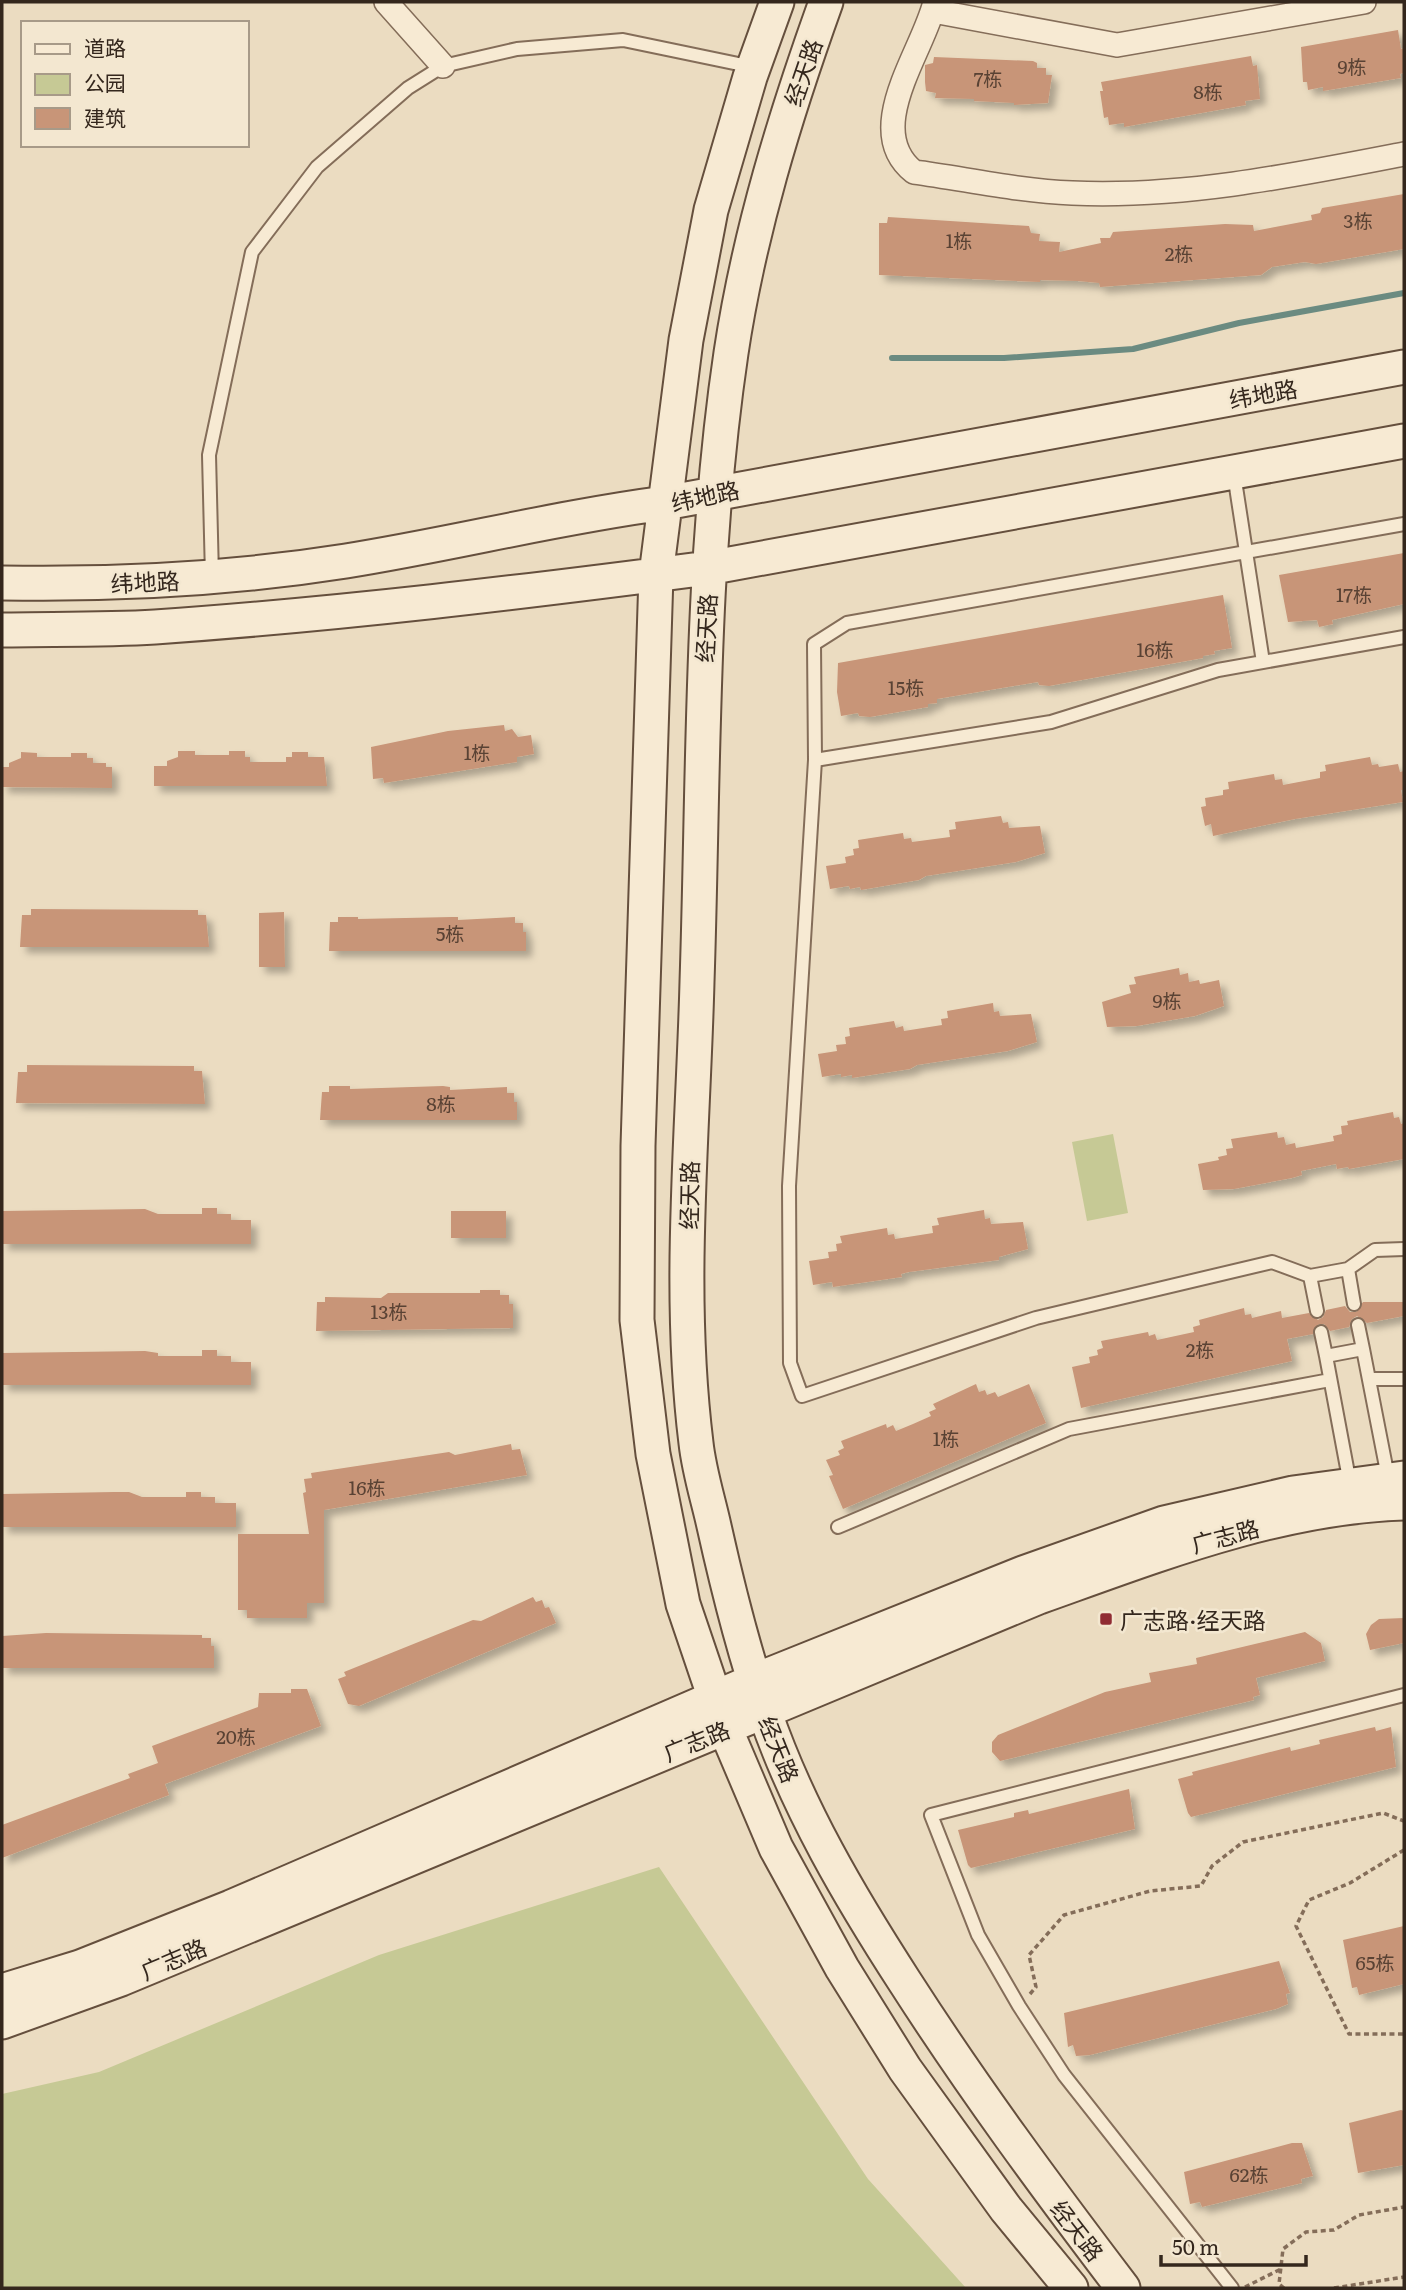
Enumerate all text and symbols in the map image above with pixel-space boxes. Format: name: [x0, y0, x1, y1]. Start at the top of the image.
legend: [21, 21, 248, 147]
text: 道路: [84, 31, 126, 62]
street label: 经天路: [775, 34, 829, 110]
house number: 9栋: [1338, 52, 1366, 80]
house number: 7栋: [974, 64, 1002, 92]
text: 公园: [84, 66, 126, 97]
house number: 8栋: [1193, 77, 1223, 105]
text: 建筑: [84, 101, 126, 132]
house number: 3栋: [1343, 206, 1373, 234]
house number: 1栋: [946, 226, 972, 254]
house number: 2栋: [1165, 239, 1193, 267]
street label: 纬地路: [1226, 370, 1300, 416]
street label: 纬地路: [668, 471, 742, 519]
street label: 纬地路: [110, 562, 180, 600]
house number: 17栋: [1336, 580, 1372, 608]
street label: 经天路: [686, 593, 724, 663]
house number: 16栋: [1137, 635, 1173, 663]
house number: 15栋: [888, 673, 924, 701]
house number: 1栋: [464, 738, 490, 766]
house number: 5栋: [436, 919, 464, 947]
house number: 9栋: [1153, 986, 1181, 1014]
house number: 8栋: [426, 1089, 456, 1117]
street label: 经天路: [670, 1160, 706, 1230]
house number: 13栋: [370, 1297, 408, 1325]
house number: 2栋: [1186, 1335, 1214, 1363]
house number: 1栋: [933, 1424, 959, 1452]
house number: 16栋: [349, 1473, 385, 1501]
street label: 广志路: [1187, 1510, 1263, 1560]
place label: 广志路·经天路: [1120, 1602, 1266, 1636]
marker: 广志路·经天路: [1098, 1611, 1114, 1627]
street label: 广志路: [658, 1711, 734, 1769]
street label: 经天路: [751, 1711, 809, 1787]
house number: 20栋: [216, 1722, 256, 1750]
street label: 广志路: [135, 1929, 211, 1987]
house number: 65栋: [1356, 1948, 1394, 1976]
house number: 62栋: [1230, 2160, 1268, 2188]
street label: 经天路: [1043, 2192, 1113, 2268]
scale bar: [1161, 2224, 1306, 2268]
text: 50 m: [1172, 2230, 1219, 2261]

